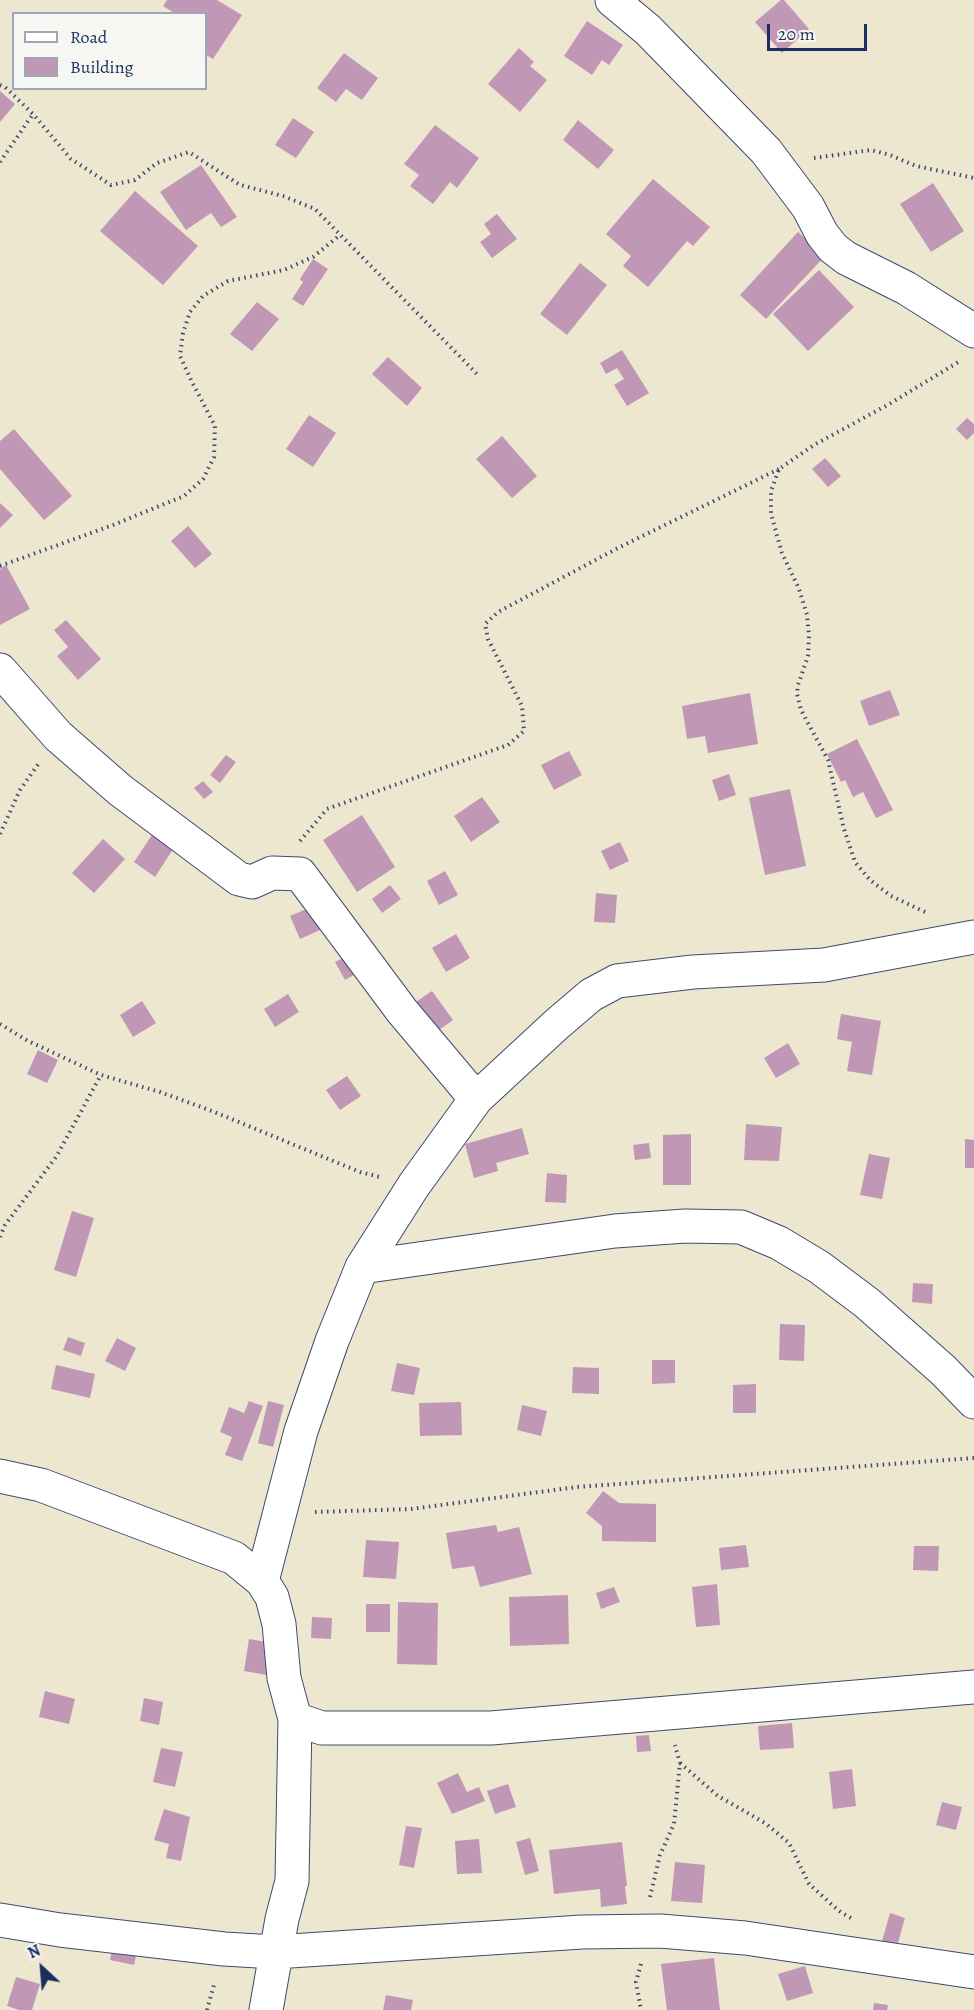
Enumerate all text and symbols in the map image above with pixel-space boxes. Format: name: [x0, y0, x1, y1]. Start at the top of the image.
legend: [12, 12, 207, 90]
scale bar: [770, 12, 870, 50]
text: 20 m: [778, 22, 815, 46]
text: Road: [70, 25, 107, 49]
text: Building: [70, 55, 134, 79]
north arrow: [12, 1938, 72, 1998]
text: N: [24, 1939, 44, 1964]

